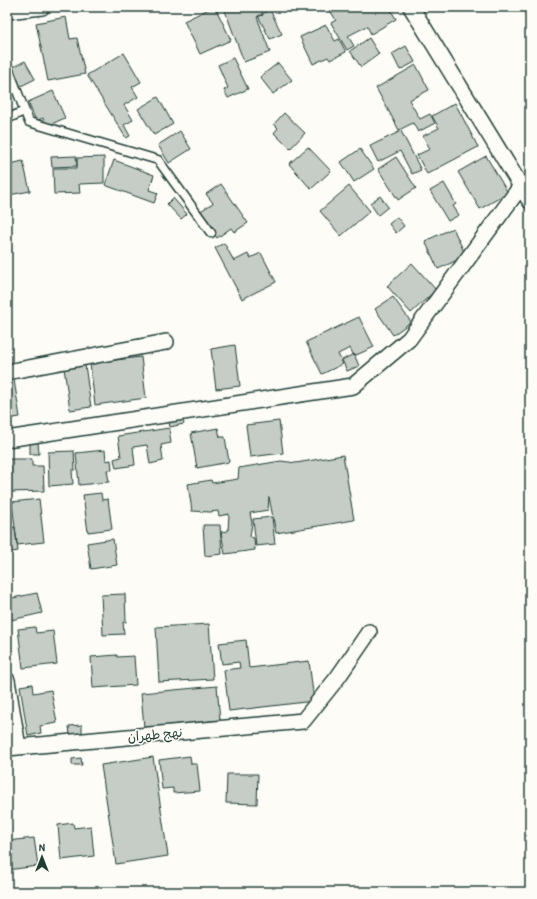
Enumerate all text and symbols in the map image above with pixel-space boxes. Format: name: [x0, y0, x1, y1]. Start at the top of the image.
street label: نهج طهران: [127, 723, 183, 746]
north arrow: [22, 837, 62, 877]
text: N: [39, 840, 45, 854]

